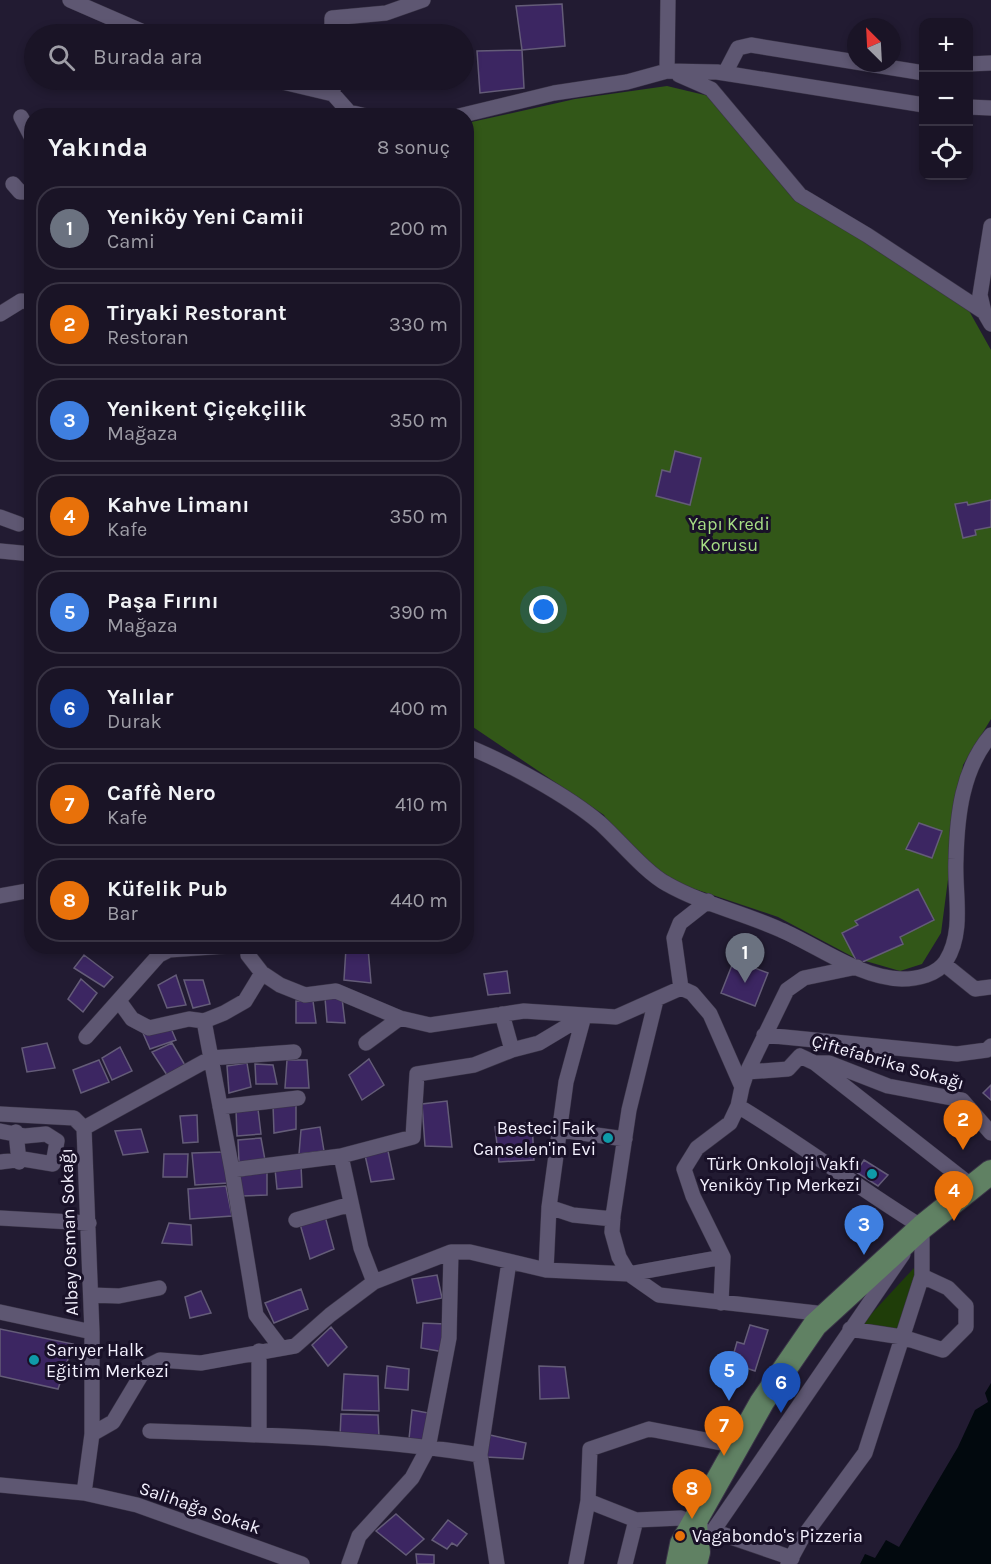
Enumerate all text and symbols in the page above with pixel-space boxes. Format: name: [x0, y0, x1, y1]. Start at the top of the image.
north arrow: [847, 18, 901, 72]
map controls: [919, 18, 973, 180]
button: +: [919, 18, 973, 72]
search box: [24, 24, 474, 90]
icon: search: [45, 41, 78, 74]
text: Burada ara: [93, 44, 203, 70]
button: −: [919, 72, 973, 126]
button: locate: [919, 126, 973, 180]
text: Yakında: [48, 132, 148, 163]
text: 8 sonuç: [377, 136, 450, 159]
text: Yeniköy Yeni Camii: [107, 204, 304, 230]
text: 1: [66, 217, 73, 240]
text: 200 m: [389, 217, 448, 240]
text: Cami: [107, 230, 155, 253]
text: Tiryaki Restorant: [107, 300, 287, 326]
text: 2: [63, 313, 76, 336]
text: 330 m: [389, 313, 448, 336]
text: Restoran: [107, 326, 189, 349]
text: Yenikent Çiçekçilik: [107, 396, 307, 422]
text: 3: [63, 409, 76, 432]
text: 350 m: [390, 409, 448, 432]
text: Mağaza: [107, 422, 178, 445]
text: Kahve Limanı: [107, 492, 249, 518]
text: 4: [64, 505, 75, 528]
text: 350 m: [390, 505, 448, 528]
park label: Yapı Kredi Korusu: [688, 513, 770, 556]
text: Kafe: [107, 518, 147, 541]
text: Paşa Fırını: [107, 588, 219, 614]
your location: [529, 595, 558, 624]
text: 5: [64, 601, 75, 624]
text: 390 m: [389, 601, 448, 624]
text: Mağaza: [107, 614, 178, 637]
text: Yalılar: [107, 684, 173, 710]
text: 6: [63, 697, 76, 720]
text: 400 m: [390, 697, 448, 720]
text: Durak: [107, 710, 162, 733]
text: Caffè Nero: [107, 780, 216, 806]
text: 7: [65, 793, 74, 816]
text: 410 m: [395, 793, 448, 816]
text: Kafe: [107, 806, 147, 829]
text: Küfelik Pub: [107, 876, 228, 902]
text: 8: [63, 889, 76, 912]
text: 440 m: [390, 889, 448, 912]
text: Bar: [107, 902, 138, 925]
pin: 1: [726, 934, 764, 983]
street label: Çiftefabrika Sokağı: [809, 1030, 967, 1094]
pin: 2: [944, 1100, 982, 1150]
place label: Besteci Faik Canselen'in Evi: [473, 1117, 596, 1160]
marker: Besteci Faik Canselen'in Evi: [601, 1131, 615, 1145]
street label: Albay Osman Sokağı: [55, 1148, 83, 1316]
place label: Türk Onkoloji Vakfı Yeniköy Tıp Merkezi: [700, 1153, 860, 1196]
marker: Türk Onkoloji Vakfı Yeniköy Tıp Merkezi: [865, 1167, 879, 1181]
pin: 4: [934, 1172, 974, 1221]
pin: 3: [844, 1206, 884, 1255]
place label: Sarıyer Halk Eğitim Merkezi: [46, 1339, 169, 1382]
pin: 5: [710, 1352, 748, 1401]
marker: Sarıyer Halk Eğitim Merkezi: [27, 1353, 41, 1367]
pin: 6: [762, 1364, 800, 1413]
pin: 7: [704, 1406, 744, 1456]
pin: 8: [672, 1470, 712, 1519]
street label: Salihağa Sokak: [136, 1477, 264, 1539]
place label: Vagabondo's Pizzeria: [692, 1525, 863, 1547]
marker: Vagabondo's Pizzeria: [673, 1529, 687, 1543]

